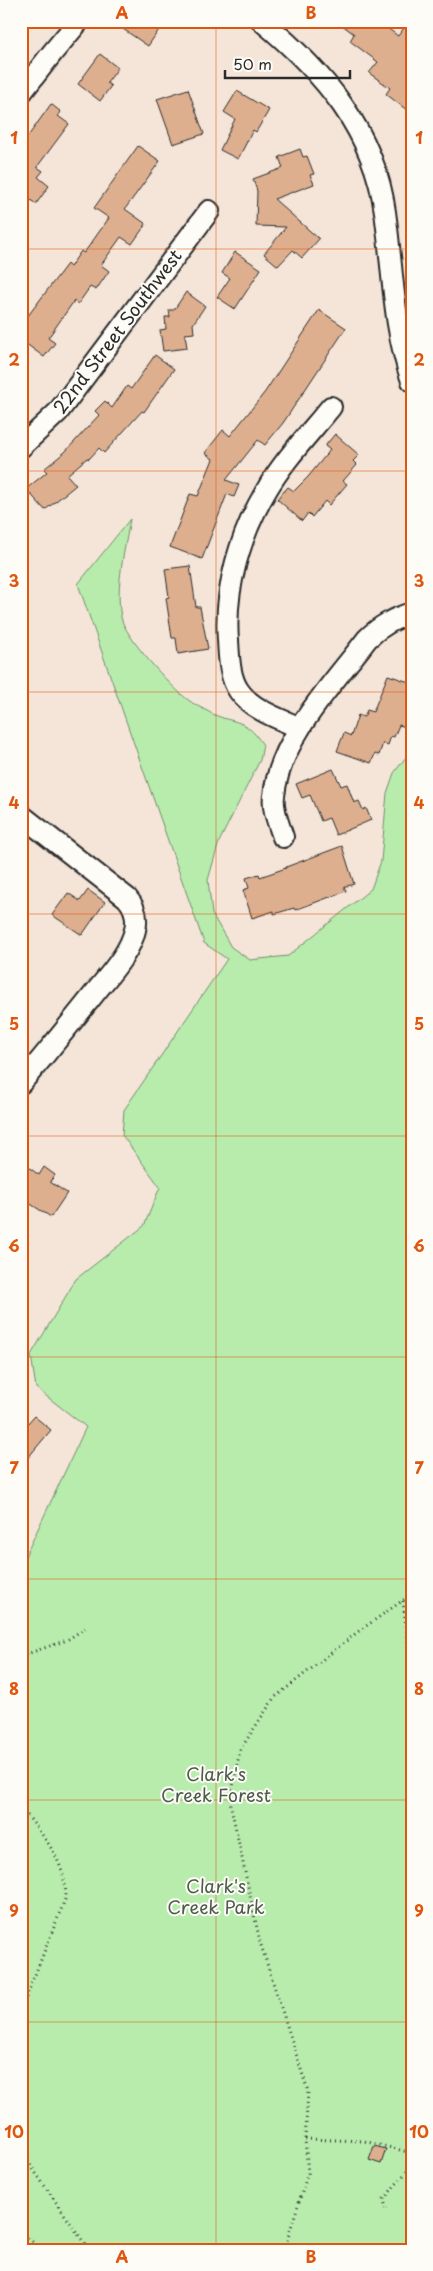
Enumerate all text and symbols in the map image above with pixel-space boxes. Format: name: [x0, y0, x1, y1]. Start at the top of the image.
text: A: [116, 0, 129, 24]
text: B: [306, 0, 317, 24]
scale bar: [225, 48, 350, 80]
text: 50 m: [233, 52, 272, 75]
text: 1: [10, 125, 18, 149]
text: 1: [415, 125, 423, 149]
street label: 22nd Street Southwest: [46, 243, 188, 419]
text: 2: [8, 347, 20, 371]
text: 2: [413, 347, 425, 371]
text: 3: [9, 568, 19, 592]
text: 3: [414, 568, 424, 592]
text: 4: [9, 790, 20, 814]
text: 4: [414, 790, 425, 814]
text: 5: [9, 1011, 19, 1035]
text: 5: [414, 1011, 424, 1035]
text: 6: [8, 1233, 20, 1257]
text: 6: [413, 1233, 425, 1257]
text: 7: [9, 1455, 19, 1479]
text: 7: [414, 1455, 424, 1479]
text: 8: [9, 1676, 19, 1700]
text: 8: [414, 1676, 424, 1700]
park label: Clark's Creek Forest: [161, 1760, 271, 1808]
park label: Clark's Creek Park: [167, 1872, 265, 1920]
text: 9: [9, 1898, 19, 1922]
text: 9: [414, 1898, 424, 1922]
text: 10: [4, 2119, 24, 2143]
text: 10: [409, 2119, 429, 2143]
text: A: [116, 2244, 129, 2268]
text: B: [306, 2244, 317, 2268]

